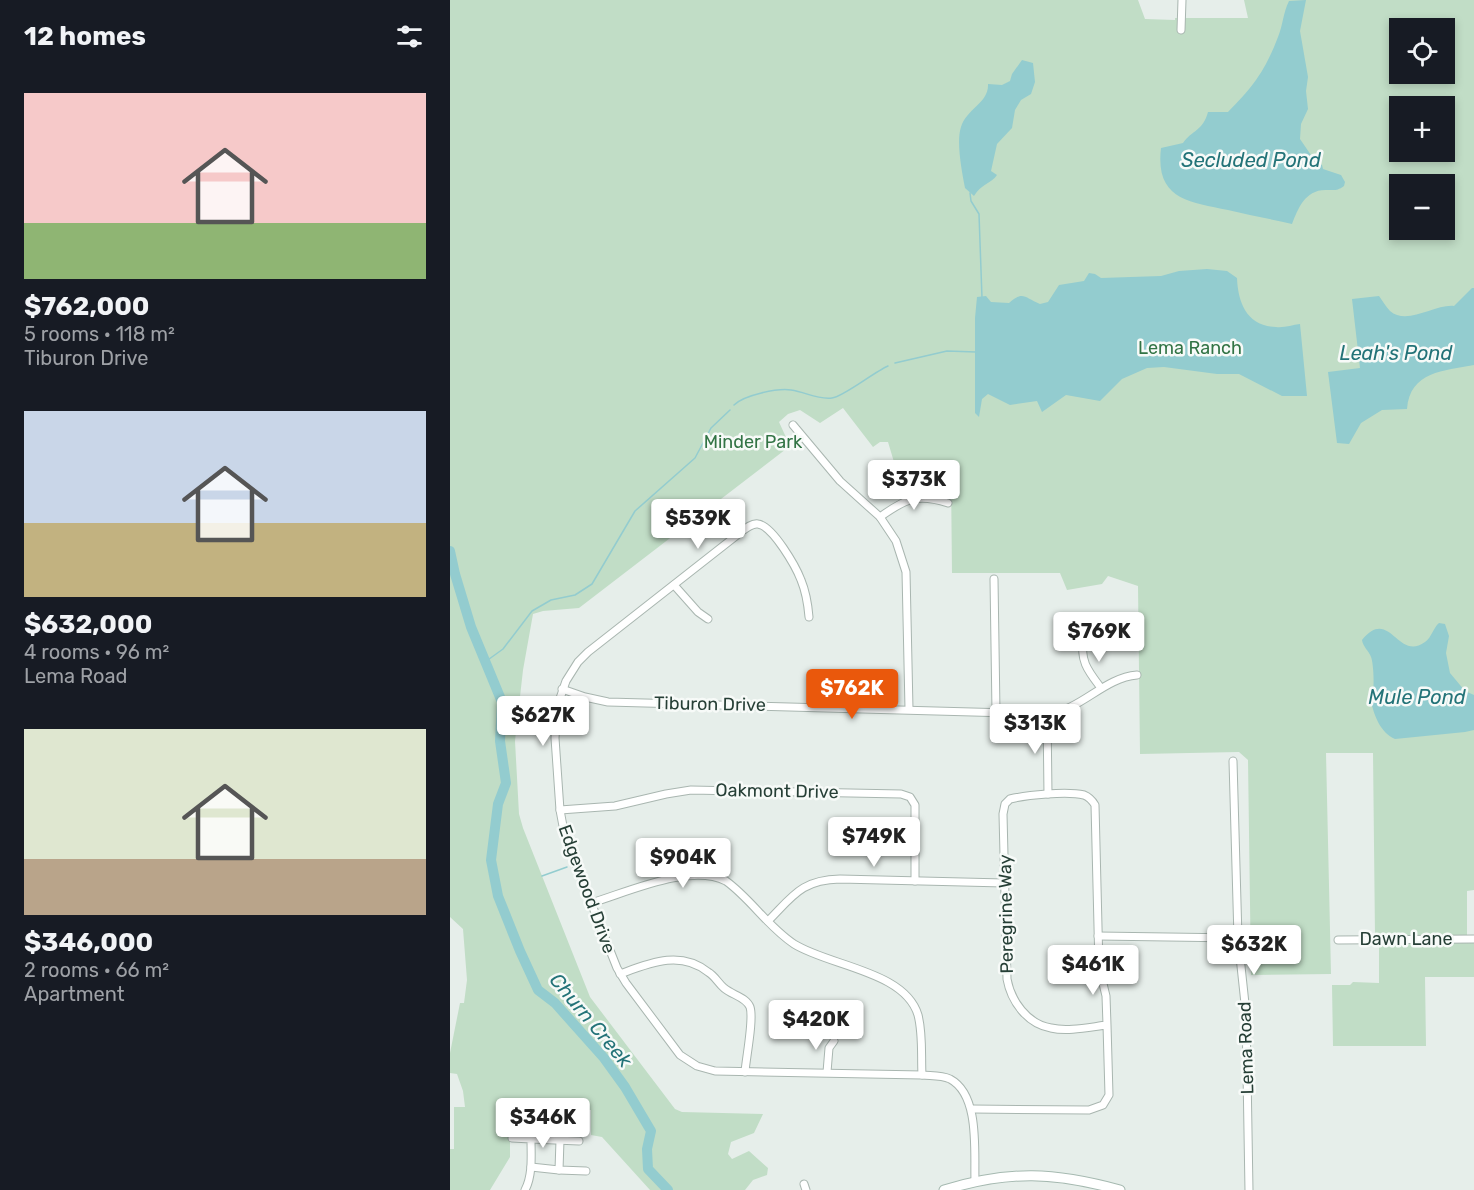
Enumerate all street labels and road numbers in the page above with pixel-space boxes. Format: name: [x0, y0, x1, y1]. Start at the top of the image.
street label: Tiburon Drive: [654, 692, 766, 716]
street label: Oakmont Drive: [715, 779, 839, 803]
street label: Edgewood Drive: [554, 822, 620, 956]
street label: Peregrine Way: [994, 854, 1018, 974]
street label: Dawn Lane: [1359, 928, 1453, 950]
street label: Lema Road: [1233, 1001, 1259, 1095]

